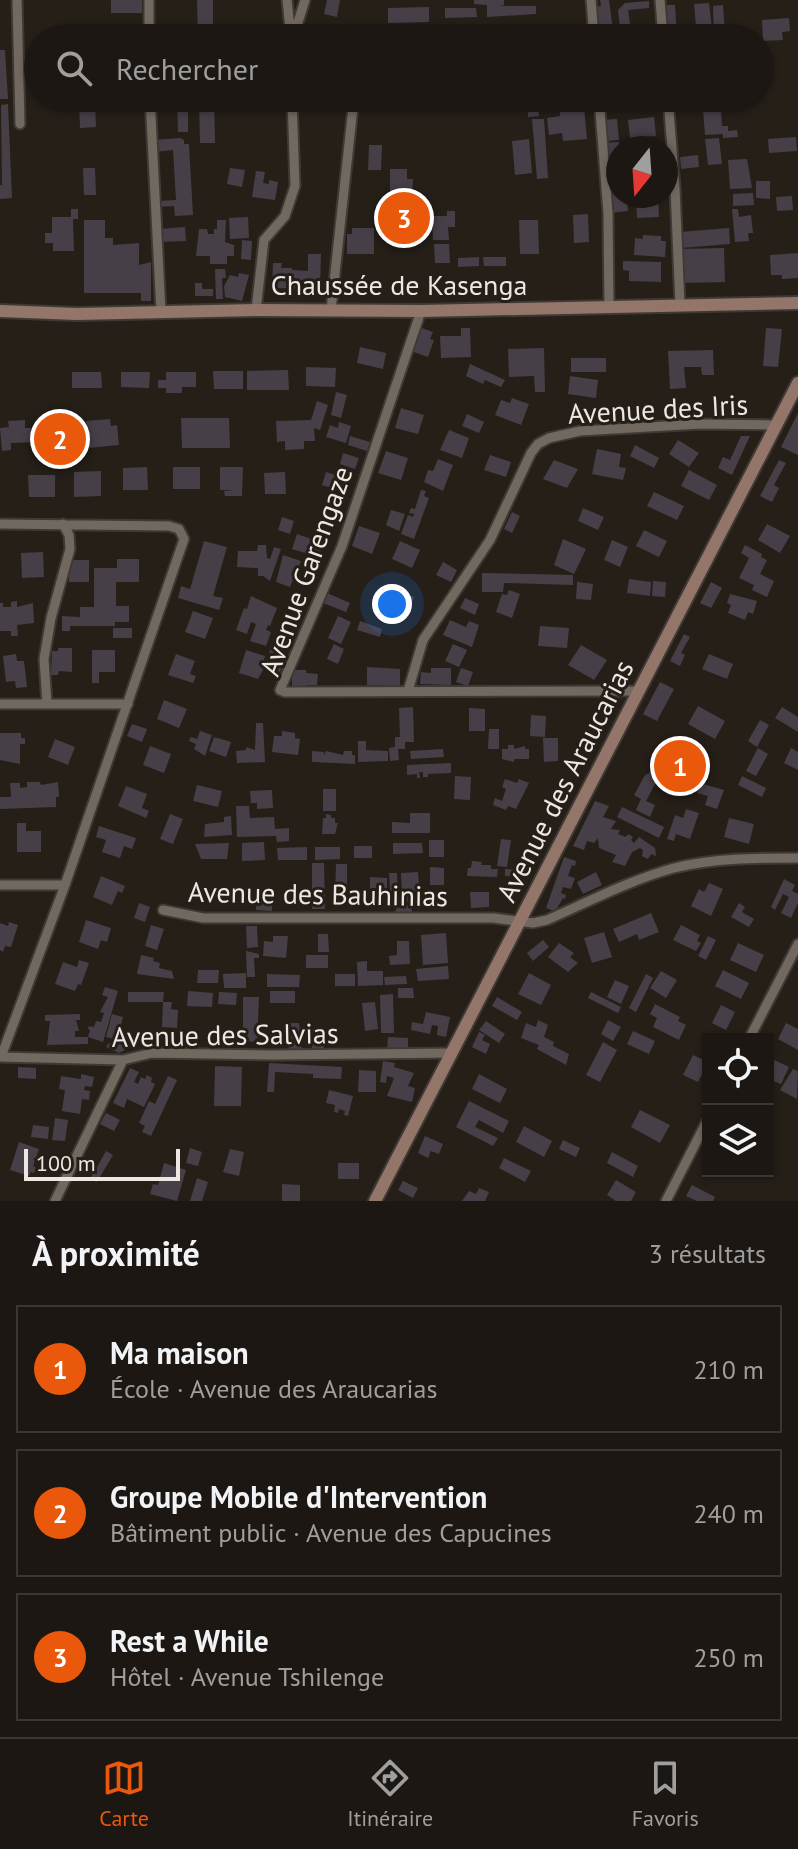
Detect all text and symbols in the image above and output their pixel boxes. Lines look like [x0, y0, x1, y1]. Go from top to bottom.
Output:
search box [24, 24, 774, 112]
icon: search [52, 46, 96, 90]
text: Rechercher [116, 49, 258, 88]
north arrow [606, 136, 678, 208]
pin: 3 [378, 188, 430, 248]
street label: Chaussée de Kasenga [271, 266, 527, 303]
street label: Avenue des Iris [567, 385, 749, 432]
pin: 2 [34, 409, 86, 469]
street label: Avenue Garengaze [250, 461, 361, 681]
your location [372, 584, 412, 624]
street label: Avenue des Araucarias [488, 654, 642, 908]
pin: 1 [654, 736, 706, 796]
street label: Avenue des Bauhinias [188, 873, 448, 914]
street label: Avenue des Salvias [111, 1014, 339, 1055]
map controls [702, 1033, 774, 1177]
button: locate [702, 1033, 774, 1105]
button: layers [702, 1105, 774, 1177]
scale bar [24, 1145, 180, 1181]
text: 100 m [36, 1149, 96, 1177]
text: À proximité [32, 1231, 200, 1275]
text: 3 résultats [649, 1237, 766, 1270]
text: Ma maison [110, 1333, 249, 1372]
text: 1 [53, 1353, 67, 1386]
text: 210 m [693, 1353, 764, 1386]
text: École · Avenue des Araucarias [110, 1372, 437, 1405]
text: Groupe Mobile d'Intervention [110, 1477, 487, 1516]
text: 2 [53, 1497, 67, 1530]
text: 240 m [693, 1497, 764, 1530]
text: Bâtiment public · Avenue des Capucines [110, 1516, 552, 1549]
text: Rest a While [110, 1621, 269, 1660]
text: 3 [53, 1641, 67, 1674]
text: 250 m [693, 1641, 764, 1674]
text: Hôtel · Avenue Tshilenge [110, 1660, 384, 1693]
tab: Carte [99, 1756, 149, 1832]
tab: Itinéraire [347, 1756, 433, 1832]
tab: Favoris [632, 1756, 699, 1832]

